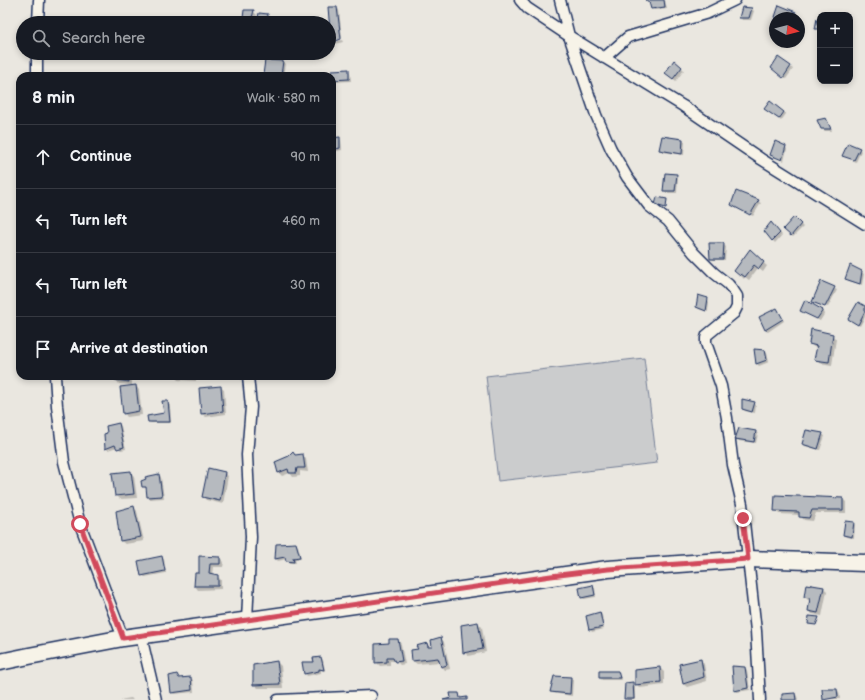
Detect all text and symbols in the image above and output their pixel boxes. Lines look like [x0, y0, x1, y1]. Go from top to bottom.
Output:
north arrow [769, 12, 805, 48]
map controls [817, 12, 853, 84]
button: + [817, 12, 853, 48]
search box [16, 16, 336, 60]
icon: search [30, 27, 52, 49]
text: Search here [62, 29, 145, 48]
button: − [817, 48, 853, 84]
text: 8 min [32, 88, 75, 108]
text: Walk · 580 m [247, 90, 320, 106]
icon: ahead [32, 146, 54, 168]
text: Continue [70, 147, 132, 166]
text: 90 m [291, 149, 320, 165]
icon: left [32, 210, 54, 232]
text: Turn left [70, 211, 127, 230]
text: 460 m [282, 213, 320, 229]
icon: left [32, 274, 54, 296]
text: Turn left [70, 275, 127, 294]
text: 30 m [290, 277, 320, 293]
icon: arrive [32, 338, 54, 360]
text: Arrive at destination [70, 339, 208, 358]
route end [734, 509, 752, 527]
route start [71, 515, 89, 533]

